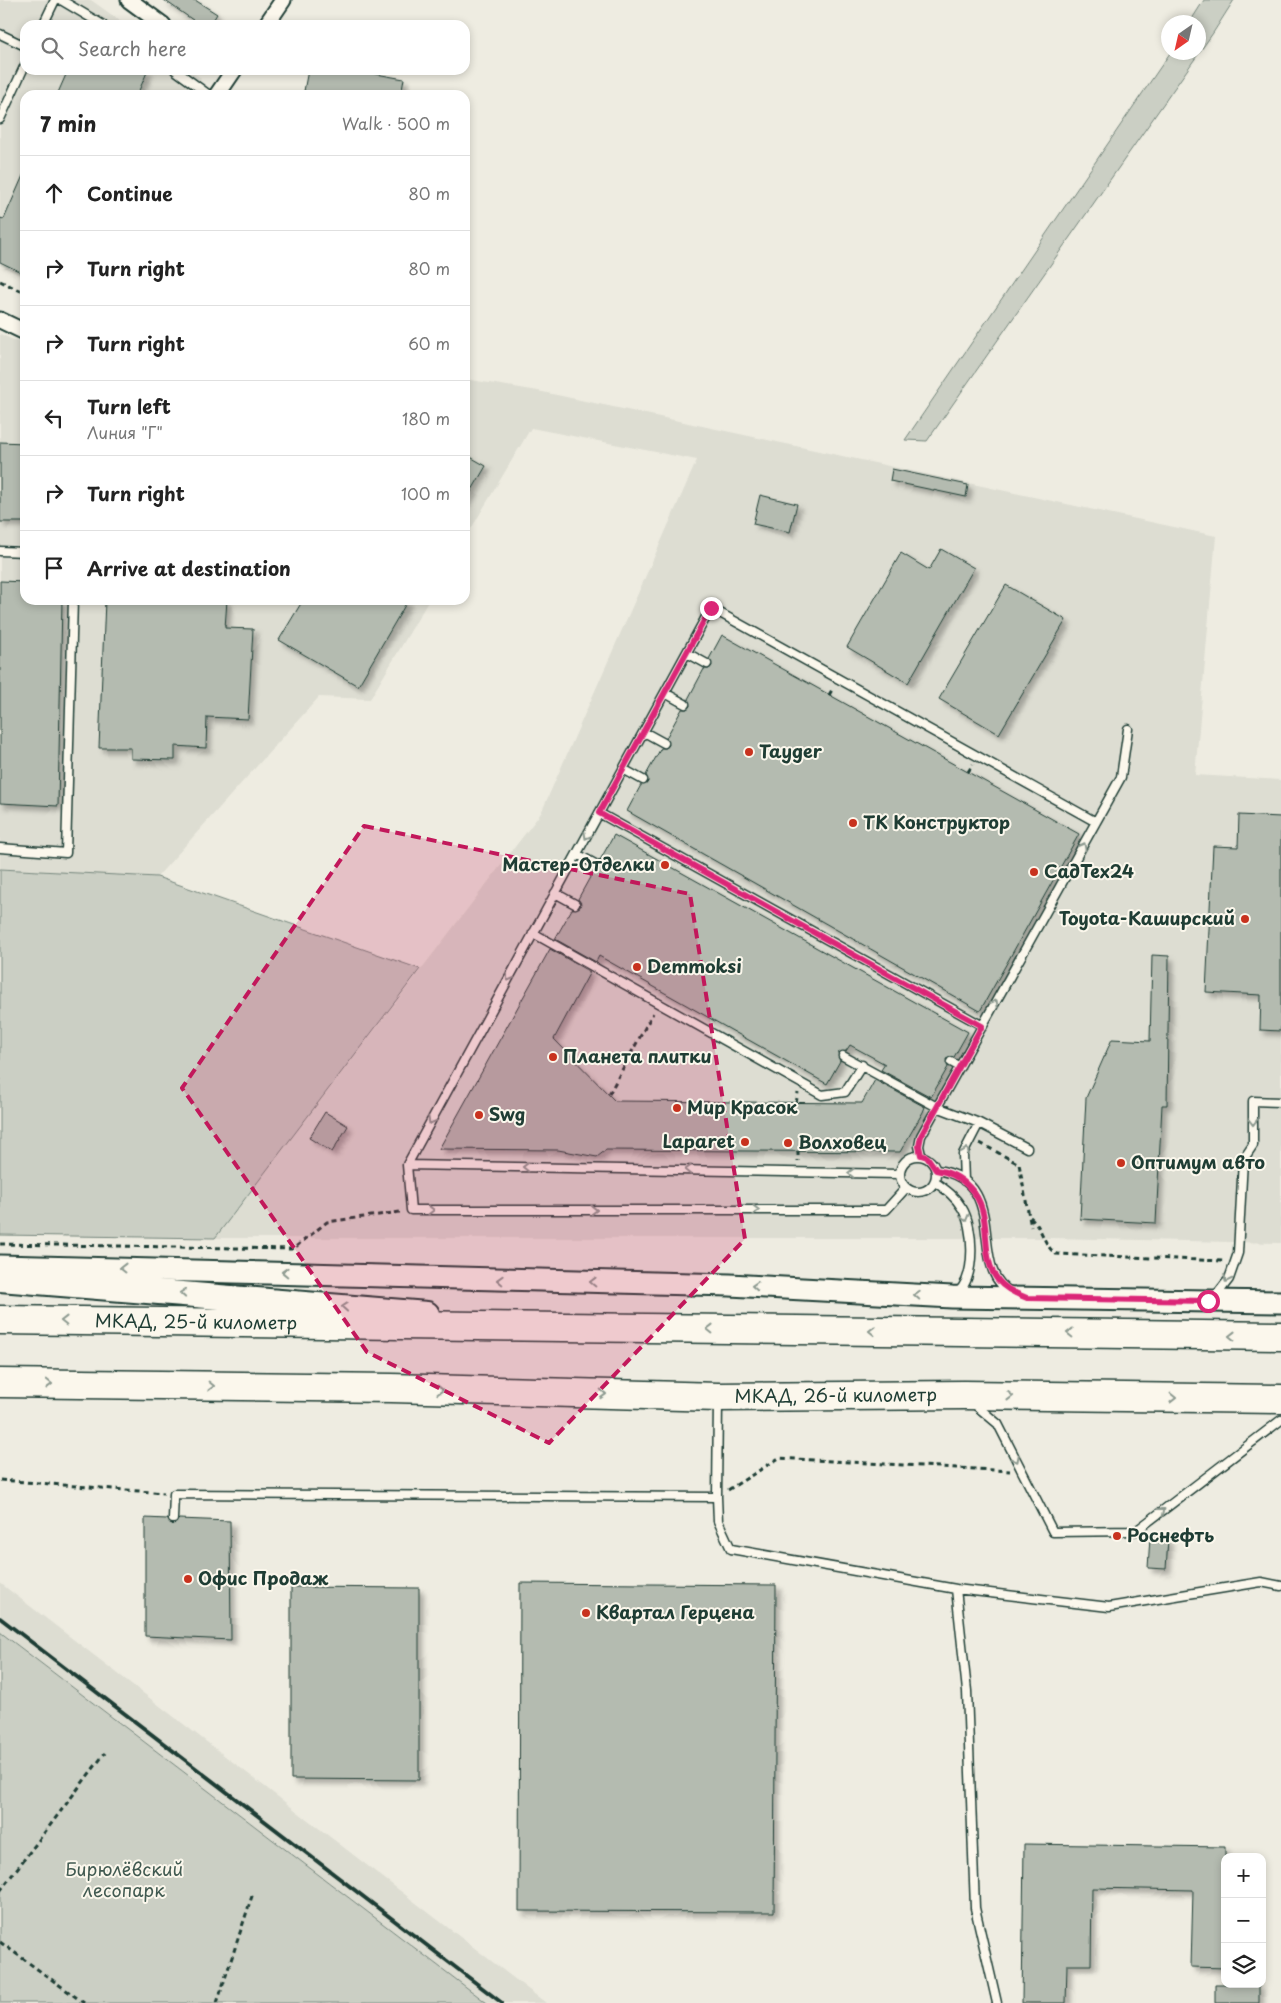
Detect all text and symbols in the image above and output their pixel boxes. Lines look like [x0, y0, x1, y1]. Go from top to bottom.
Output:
north arrow [1161, 15, 1206, 60]
search box [20, 20, 470, 75]
icon: search [38, 34, 66, 62]
text: Search here [78, 34, 187, 62]
text: 7 min [40, 107, 96, 139]
text: Walk · 500 m [342, 111, 450, 135]
icon: ahead [40, 179, 68, 207]
text: Continue [87, 179, 173, 207]
text: 80 m [408, 181, 450, 205]
icon: right [40, 254, 68, 282]
text: Turn right [87, 254, 185, 282]
text: 80 m [408, 256, 450, 280]
icon: right [40, 329, 68, 357]
text: Turn right [87, 329, 185, 357]
text: 60 m [408, 331, 450, 355]
text: Turn left [87, 392, 171, 420]
icon: left [40, 404, 68, 432]
text: 180 m [402, 406, 450, 430]
text: Линия "Г" [87, 420, 163, 444]
icon: right [40, 479, 68, 507]
text: Turn right [87, 479, 185, 507]
text: 100 m [401, 481, 450, 505]
icon: arrive [40, 554, 68, 582]
text: Arrive at destination [87, 554, 291, 582]
route end [700, 597, 723, 620]
place label: Tayger [759, 737, 823, 764]
marker: Tayger [743, 746, 755, 758]
place label: ТК Конструктор [863, 808, 1010, 835]
marker: ТК Конструктор [847, 817, 859, 829]
one-way arrow [583, 830, 593, 839]
one-way arrow [1077, 842, 1087, 851]
place label: Мастер-Отделки [502, 850, 655, 877]
place label: СадТех24 [1044, 857, 1134, 884]
marker: Мастер-Отделки [659, 859, 671, 871]
marker: СадТех24 [1028, 866, 1040, 878]
place label: Toyota-Каширский [1059, 904, 1235, 931]
marker: Toyota-Каширский [1239, 913, 1251, 925]
place label: Demmoksi [647, 952, 742, 979]
marker: Demmoksi [631, 961, 643, 973]
one-way arrow [505, 973, 515, 982]
one-way arrow [989, 999, 999, 1008]
place label: Планета плитки [563, 1042, 712, 1069]
marker: Планета плитки [547, 1051, 559, 1063]
place label: Мир Красок [687, 1093, 798, 1120]
place label: Swg [489, 1100, 525, 1127]
marker: Мир Красок [671, 1102, 683, 1114]
marker: Swg [473, 1109, 485, 1121]
one-way arrow [427, 1116, 437, 1125]
one-way arrow [1248, 1118, 1258, 1126]
place label: Laparet [662, 1127, 735, 1154]
place label: Волховец [798, 1128, 887, 1155]
marker: Laparet [739, 1136, 751, 1148]
marker: Волховец [782, 1137, 794, 1149]
one-way arrow [960, 1147, 970, 1156]
place label: Оптимум авто [1131, 1148, 1265, 1175]
marker: Оптимум авто [1115, 1157, 1127, 1169]
one-way arrow [521, 1162, 529, 1172]
one-way arrow [684, 1165, 692, 1175]
one-way arrow [846, 1168, 854, 1178]
one-way arrow [428, 1205, 436, 1215]
one-way arrow [590, 1205, 598, 1215]
one-way arrow [753, 1205, 761, 1215]
one-way arrow [959, 1213, 970, 1222]
one-way arrow [118, 1263, 126, 1273]
one-way arrow [281, 1267, 289, 1278]
one-way arrow [1223, 1274, 1233, 1283]
one-way arrow [496, 1275, 504, 1285]
one-way arrow [588, 1277, 596, 1287]
one-way arrow [751, 1280, 759, 1291]
one-way arrow [179, 1288, 187, 1299]
one-way arrow [913, 1290, 921, 1301]
route start [1197, 1290, 1220, 1313]
one-way arrow [341, 1302, 349, 1313]
street label: МКАД, 25-й километр [95, 1306, 297, 1336]
one-way arrow [59, 1316, 67, 1326]
one-way arrow [706, 1324, 714, 1334]
one-way arrow [868, 1326, 876, 1336]
one-way arrow [1066, 1328, 1074, 1338]
one-way arrow [1228, 1331, 1236, 1341]
one-way arrow [45, 1379, 53, 1389]
street label: МКАД, 26-й километр [734, 1380, 937, 1409]
one-way arrow [208, 1381, 215, 1391]
one-way arrow [437, 1384, 445, 1395]
one-way arrow [600, 1389, 607, 1399]
one-way arrow [1007, 1391, 1015, 1401]
one-way arrow [1169, 1392, 1177, 1403]
one-way arrow [1010, 1454, 1020, 1463]
one-way arrow [1156, 1508, 1166, 1517]
place label: Роснефть [1127, 1521, 1215, 1548]
marker: Роснефть [1111, 1530, 1123, 1542]
place label: Офис Продаж [198, 1564, 329, 1591]
marker: Офис Продаж [182, 1573, 194, 1585]
place label: Квартал Герцена [596, 1598, 755, 1625]
marker: Квартал Герцена [580, 1607, 592, 1619]
map controls [1221, 1853, 1266, 1988]
button: + [1221, 1853, 1266, 1898]
park label: Бирюлёвский лесопарк [65, 1855, 183, 1903]
button: − [1221, 1898, 1266, 1943]
button: layers [1221, 1943, 1266, 1988]

